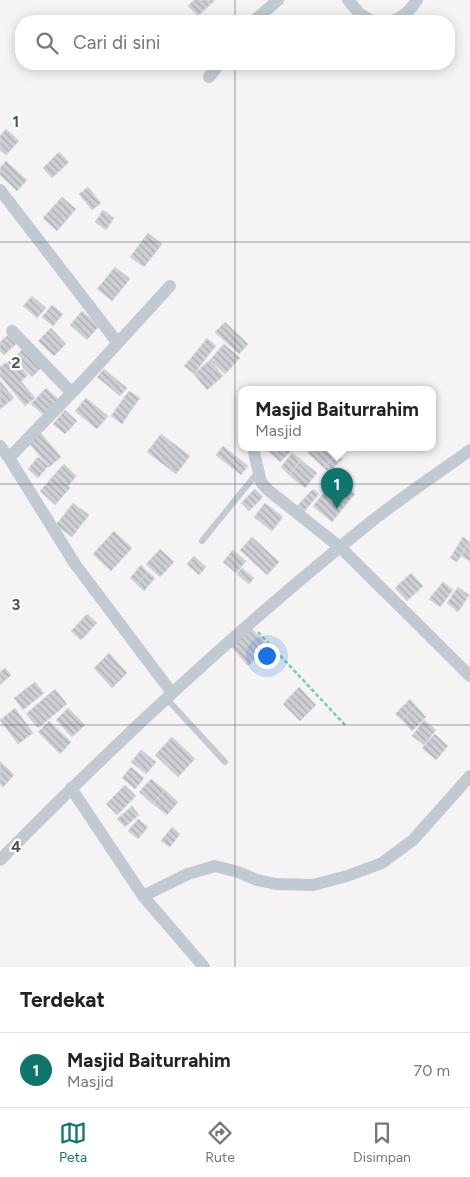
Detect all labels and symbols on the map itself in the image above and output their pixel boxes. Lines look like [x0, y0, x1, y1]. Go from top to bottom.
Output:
text: 1 [13, 112, 19, 131]
text: 2 [11, 353, 21, 372]
pin: 1 [321, 468, 353, 509]
text: 3 [12, 595, 21, 614]
your location [254, 643, 280, 669]
text: 4 [11, 837, 21, 856]

